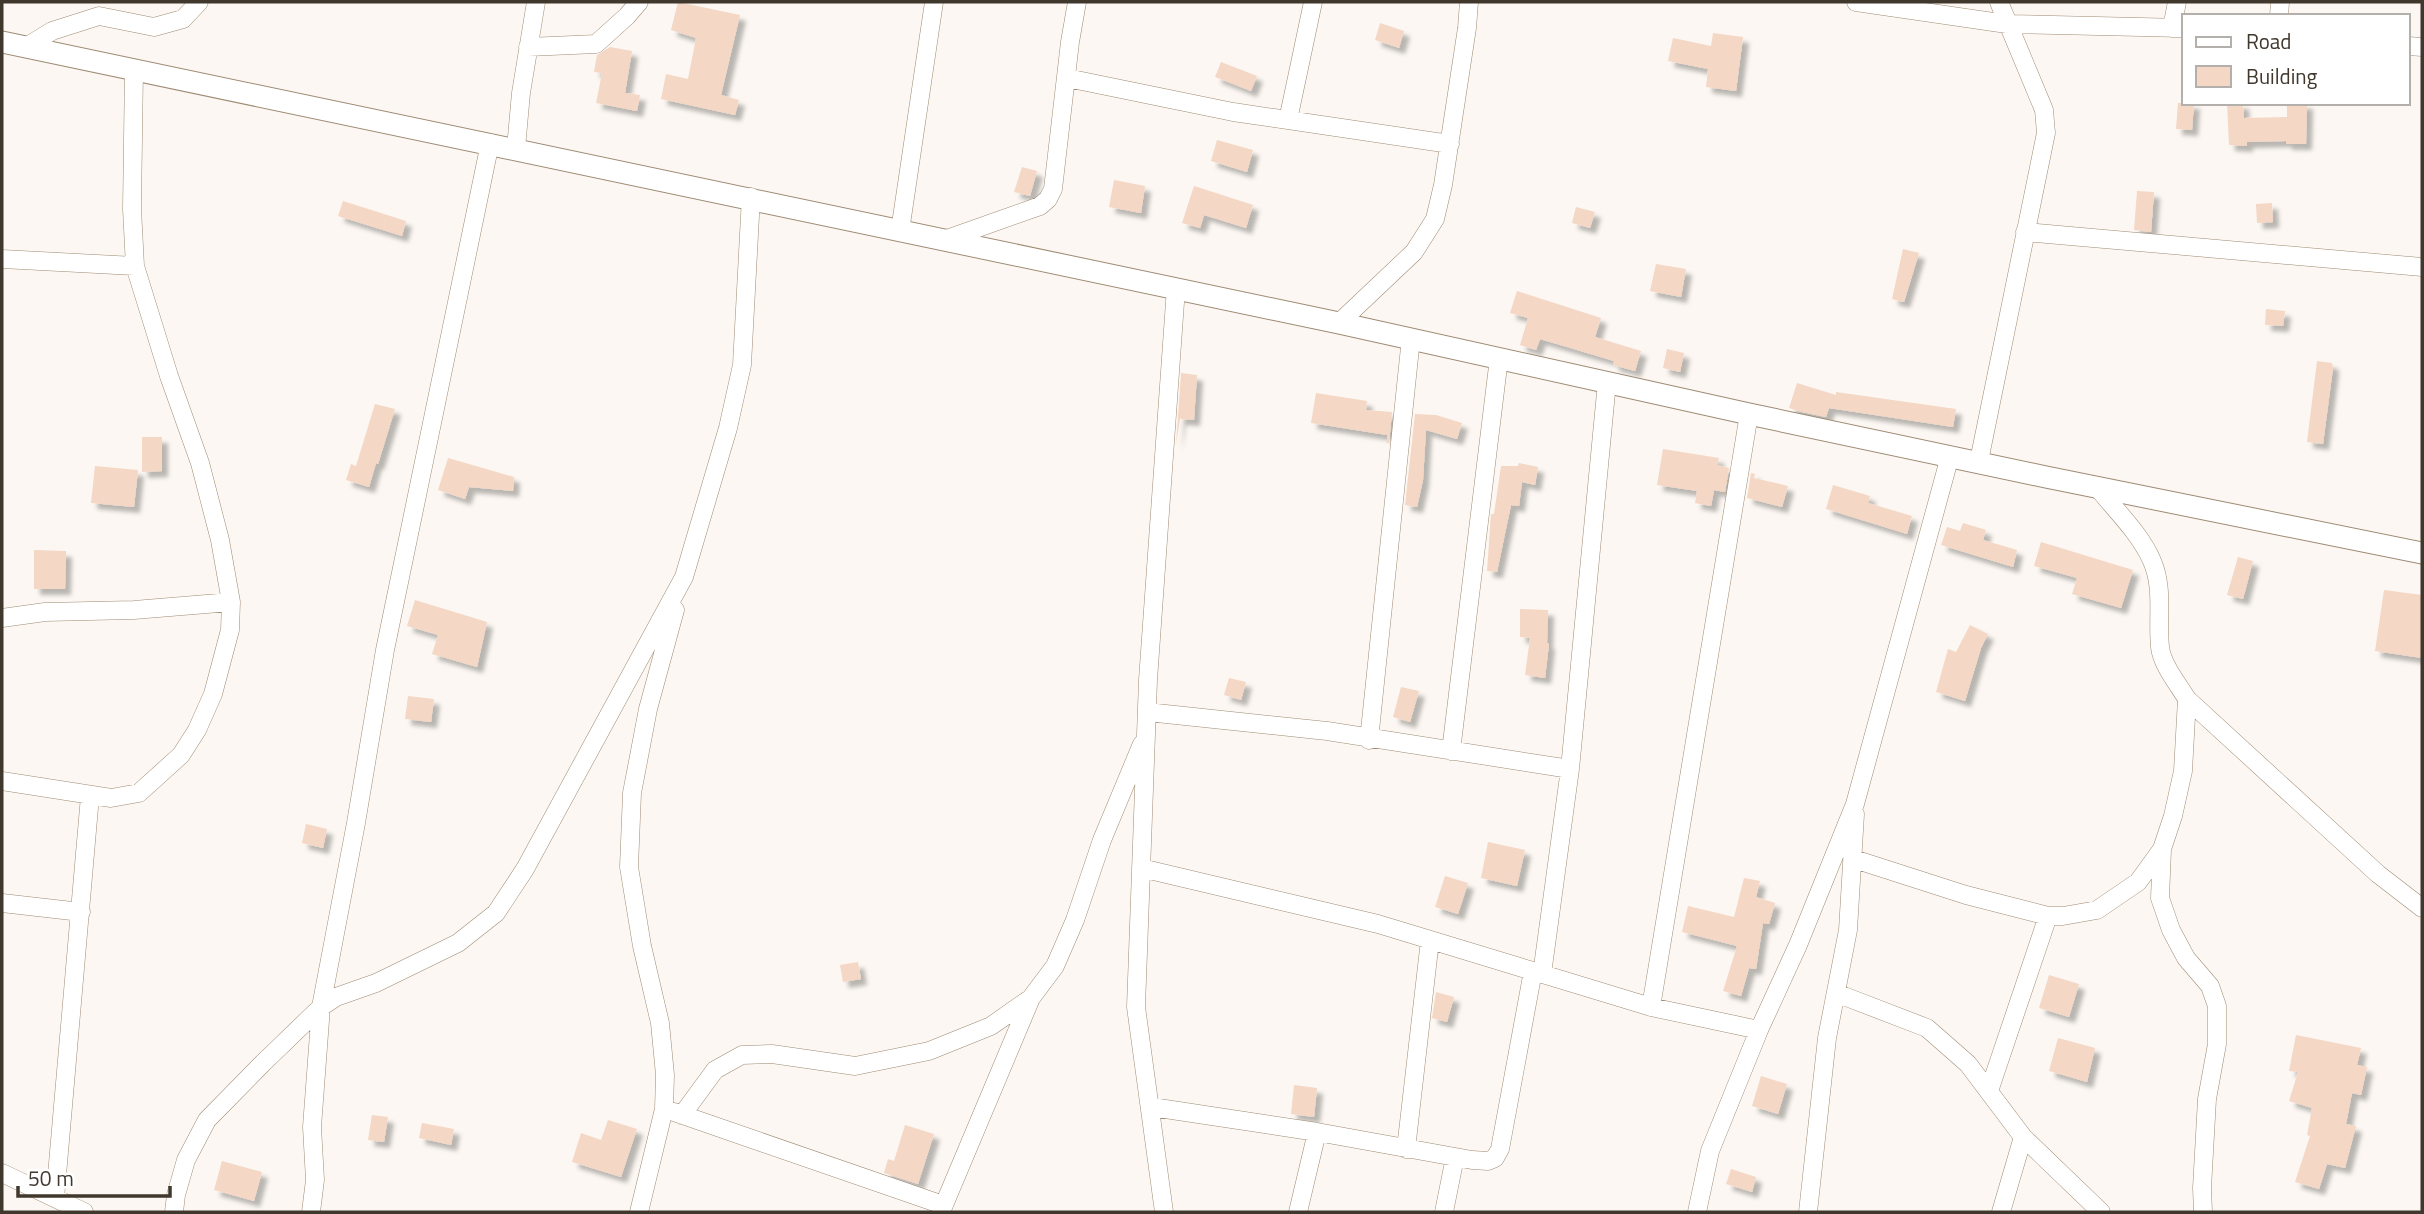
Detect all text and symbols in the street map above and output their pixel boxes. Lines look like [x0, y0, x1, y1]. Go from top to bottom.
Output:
legend [2182, 14, 2410, 105]
text: Road [2246, 25, 2291, 57]
text: Building [2246, 60, 2318, 92]
scale bar [18, 1154, 170, 1198]
text: 50 m [28, 1162, 74, 1194]

